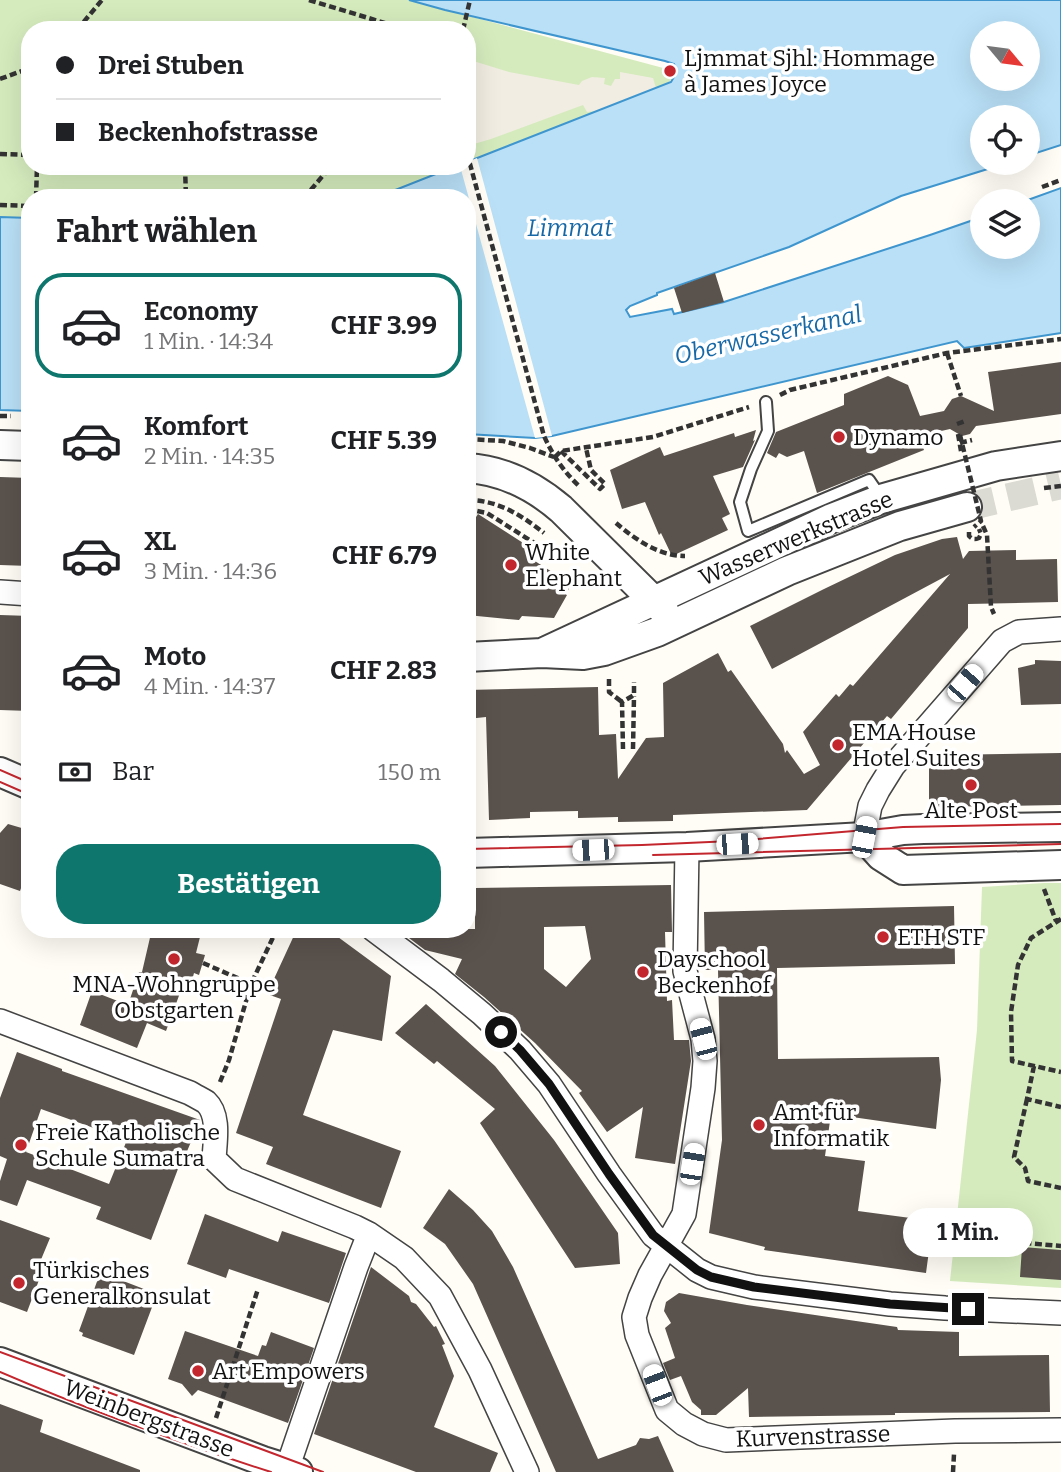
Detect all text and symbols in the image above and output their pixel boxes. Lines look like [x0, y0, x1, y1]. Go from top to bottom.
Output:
north arrow [970, 21, 1040, 91]
map controls [970, 21, 1040, 259]
place label: Ljmmat Sjhl: Hommage à James Joyce [684, 44, 935, 98]
text: Drei Stuben [98, 50, 244, 81]
marker: Ljmmat Sjhl: Hommage à James Joyce [662, 63, 678, 79]
button: locate [970, 105, 1040, 175]
text: Beckenhofstrasse [98, 117, 318, 148]
button: layers [970, 189, 1040, 259]
text: Fahrt wählen [56, 212, 257, 250]
water label: Limmat [527, 214, 613, 242]
icon: car [60, 294, 123, 357]
text: Economy [144, 296, 258, 327]
water label: Oberwasserkanal [672, 300, 864, 370]
text: CHF 3.99 [331, 310, 437, 341]
text: 1 Min. · 14:34 [144, 327, 273, 355]
icon: car [60, 409, 123, 472]
text: Komfort [144, 411, 249, 442]
place label: Dynamo [853, 423, 944, 451]
text: CHF 5.39 [331, 425, 437, 456]
marker: Dynamo [831, 429, 847, 445]
text: 2 Min. · 14:35 [144, 442, 275, 470]
street label: Wasserwerkstrasse [695, 485, 897, 591]
icon: car [60, 524, 123, 587]
text: XL [144, 526, 176, 557]
place label: White Elephant [525, 538, 622, 592]
text: CHF 6.79 [332, 540, 437, 571]
text: 3 Min. · 14:36 [144, 557, 277, 585]
marker: White Elephant [503, 557, 519, 573]
icon: car [60, 639, 123, 702]
text: Moto [144, 641, 206, 672]
text: CHF 2.83 [330, 655, 437, 686]
car [944, 660, 987, 706]
text: 4 Min. · 14:37 [144, 672, 275, 700]
place label: EMA House Hotel Suites [852, 718, 981, 772]
marker: EMA House Hotel Suites [830, 737, 846, 753]
icon: cash [56, 753, 94, 791]
text: Bar [112, 756, 154, 787]
text: 150 m [378, 758, 441, 786]
marker: Alte Post [963, 777, 979, 793]
place label: Alte Post [924, 796, 1018, 824]
car [850, 814, 879, 860]
car [716, 832, 759, 856]
car [572, 839, 615, 861]
button: Bestätigen [56, 844, 441, 924]
place label: ETH STF [897, 923, 985, 951]
marker: ETH STF [875, 929, 891, 945]
place label: Dayschool Beckenhof [657, 945, 772, 999]
marker: MNA-Wohngruppe Obstgarten [166, 951, 182, 967]
marker: Dayschool Beckenhof [635, 964, 651, 980]
place label: MNA-Wohngruppe Obstgarten [72, 970, 276, 1024]
route start [485, 1016, 517, 1048]
car [688, 1016, 719, 1062]
place label: Amt für Informatik [773, 1098, 889, 1152]
marker: Amt für Informatik [751, 1117, 767, 1133]
place label: Freie Katholische Schule Sumatra [35, 1118, 220, 1172]
marker: Freie Katholische Schule Sumatra [13, 1137, 29, 1153]
car [679, 1142, 706, 1186]
callout: 1 Min. [903, 1208, 1033, 1256]
text: 1 Min. [937, 1218, 999, 1246]
place label: Türkisches Generalkonsulat [33, 1256, 211, 1310]
marker: Türkisches Generalkonsulat [11, 1275, 27, 1291]
route end [952, 1293, 984, 1325]
place label: Art Empowers [212, 1357, 365, 1385]
car [640, 1362, 675, 1408]
marker: Art Empowers [190, 1363, 206, 1379]
street label: Weinbergstrasse [60, 1373, 238, 1463]
street label: Kurvenstrasse [735, 1419, 891, 1453]

